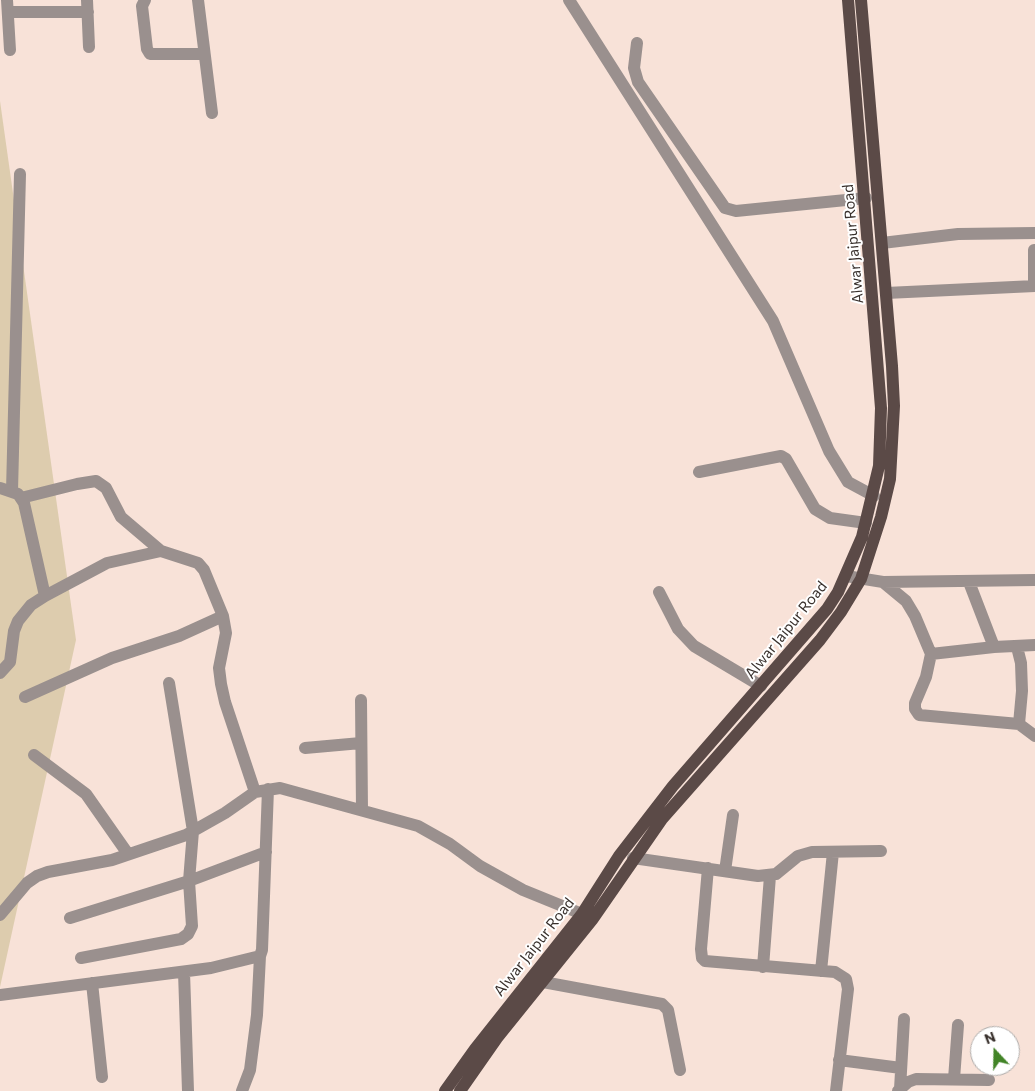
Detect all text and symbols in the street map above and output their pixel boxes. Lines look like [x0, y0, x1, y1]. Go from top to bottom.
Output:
street label: Alwar Jaipur Road [839, 183, 867, 305]
street label: Alwar Jaipur Road [741, 578, 831, 682]
street label: Alwar Jaipur Road [490, 894, 578, 1000]
north arrow [970, 1026, 1020, 1076]
text: N [982, 1028, 998, 1047]

